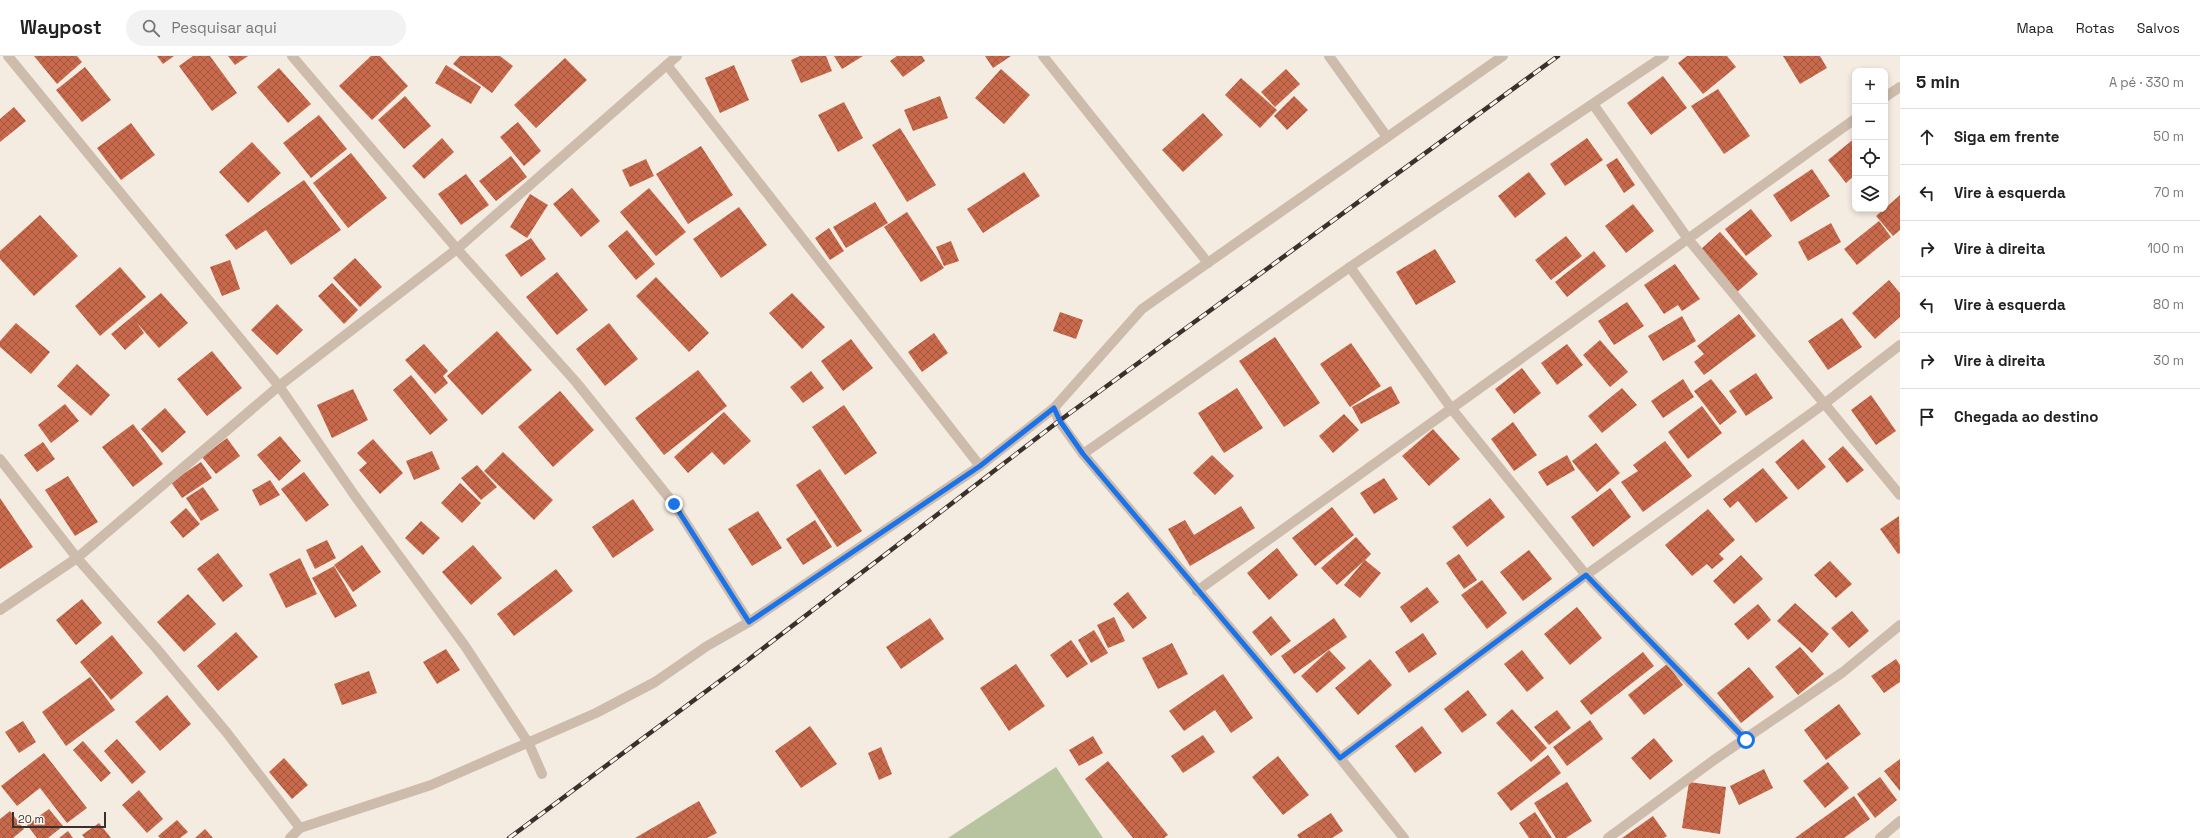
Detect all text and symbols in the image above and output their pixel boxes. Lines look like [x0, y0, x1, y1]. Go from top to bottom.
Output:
search box [126, 10, 406, 46]
text: Waypost [20, 15, 102, 40]
icon: search [140, 17, 162, 39]
text: Pesquisar aqui [172, 18, 277, 37]
text: Mapa [2016, 19, 2054, 37]
text: Rotas [2076, 19, 2115, 37]
text: Salvos [2137, 19, 2180, 37]
map controls [1852, 68, 1888, 212]
button: + [1852, 68, 1888, 104]
text: 5 min [1916, 71, 1960, 93]
text: A pé · 330 m [2109, 74, 2184, 91]
button: − [1852, 104, 1888, 140]
icon: ahead [1916, 126, 1938, 148]
text: Siga em frente [1954, 127, 2060, 146]
text: 50 m [2153, 128, 2184, 145]
button: locate [1852, 140, 1888, 176]
button: layers [1852, 176, 1888, 212]
icon: left [1916, 182, 1938, 204]
text: Vire à esquerda [1954, 183, 2066, 202]
text: 70 m [2154, 184, 2184, 201]
icon: right [1916, 238, 1938, 260]
text: Vire à direita [1954, 239, 2045, 258]
text: 100 m [2147, 240, 2184, 257]
icon: left [1916, 294, 1938, 316]
text: Vire à esquerda [1954, 295, 2066, 314]
text: 80 m [2153, 296, 2184, 313]
icon: right [1916, 350, 1938, 372]
text: Vire à direita [1954, 351, 2045, 370]
text: 30 m [2153, 352, 2184, 369]
icon: arrive [1916, 406, 1938, 428]
text: Chegada ao destino [1954, 407, 2098, 426]
route end [665, 495, 683, 513]
route start [1737, 731, 1755, 749]
scale bar [12, 810, 106, 829]
text: 20 m [18, 812, 44, 826]

